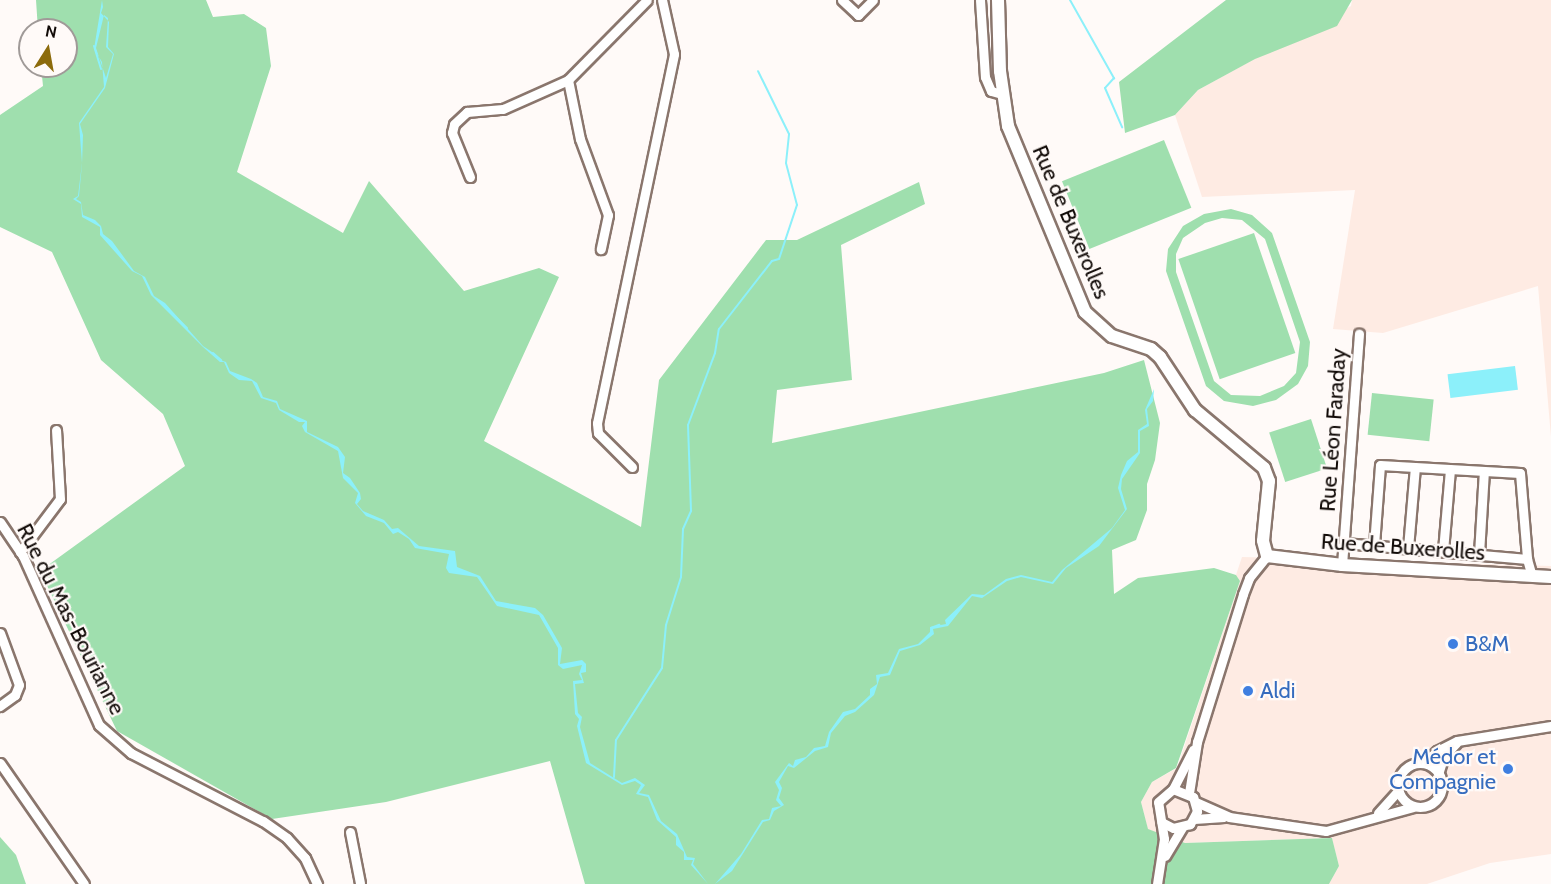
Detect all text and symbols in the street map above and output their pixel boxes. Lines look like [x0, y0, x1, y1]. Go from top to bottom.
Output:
north arrow [18, 18, 78, 78]
text: N [44, 21, 59, 42]
street label: Rue de Buxerolles [1027, 141, 1115, 303]
street label: Rue Léon Faraday [1314, 347, 1352, 513]
street label: Rue du Mas-Bourianne [11, 519, 131, 719]
street label: Rue de Buxerolles [1320, 528, 1486, 566]
place label: B&M [1465, 631, 1509, 657]
marker: B&M [1446, 637, 1460, 651]
place label: Aldi [1260, 678, 1295, 704]
marker: Aldi [1241, 684, 1255, 698]
place label: Médor et Compagnie [1389, 743, 1496, 794]
marker: Médor et Compagnie [1501, 762, 1515, 776]

